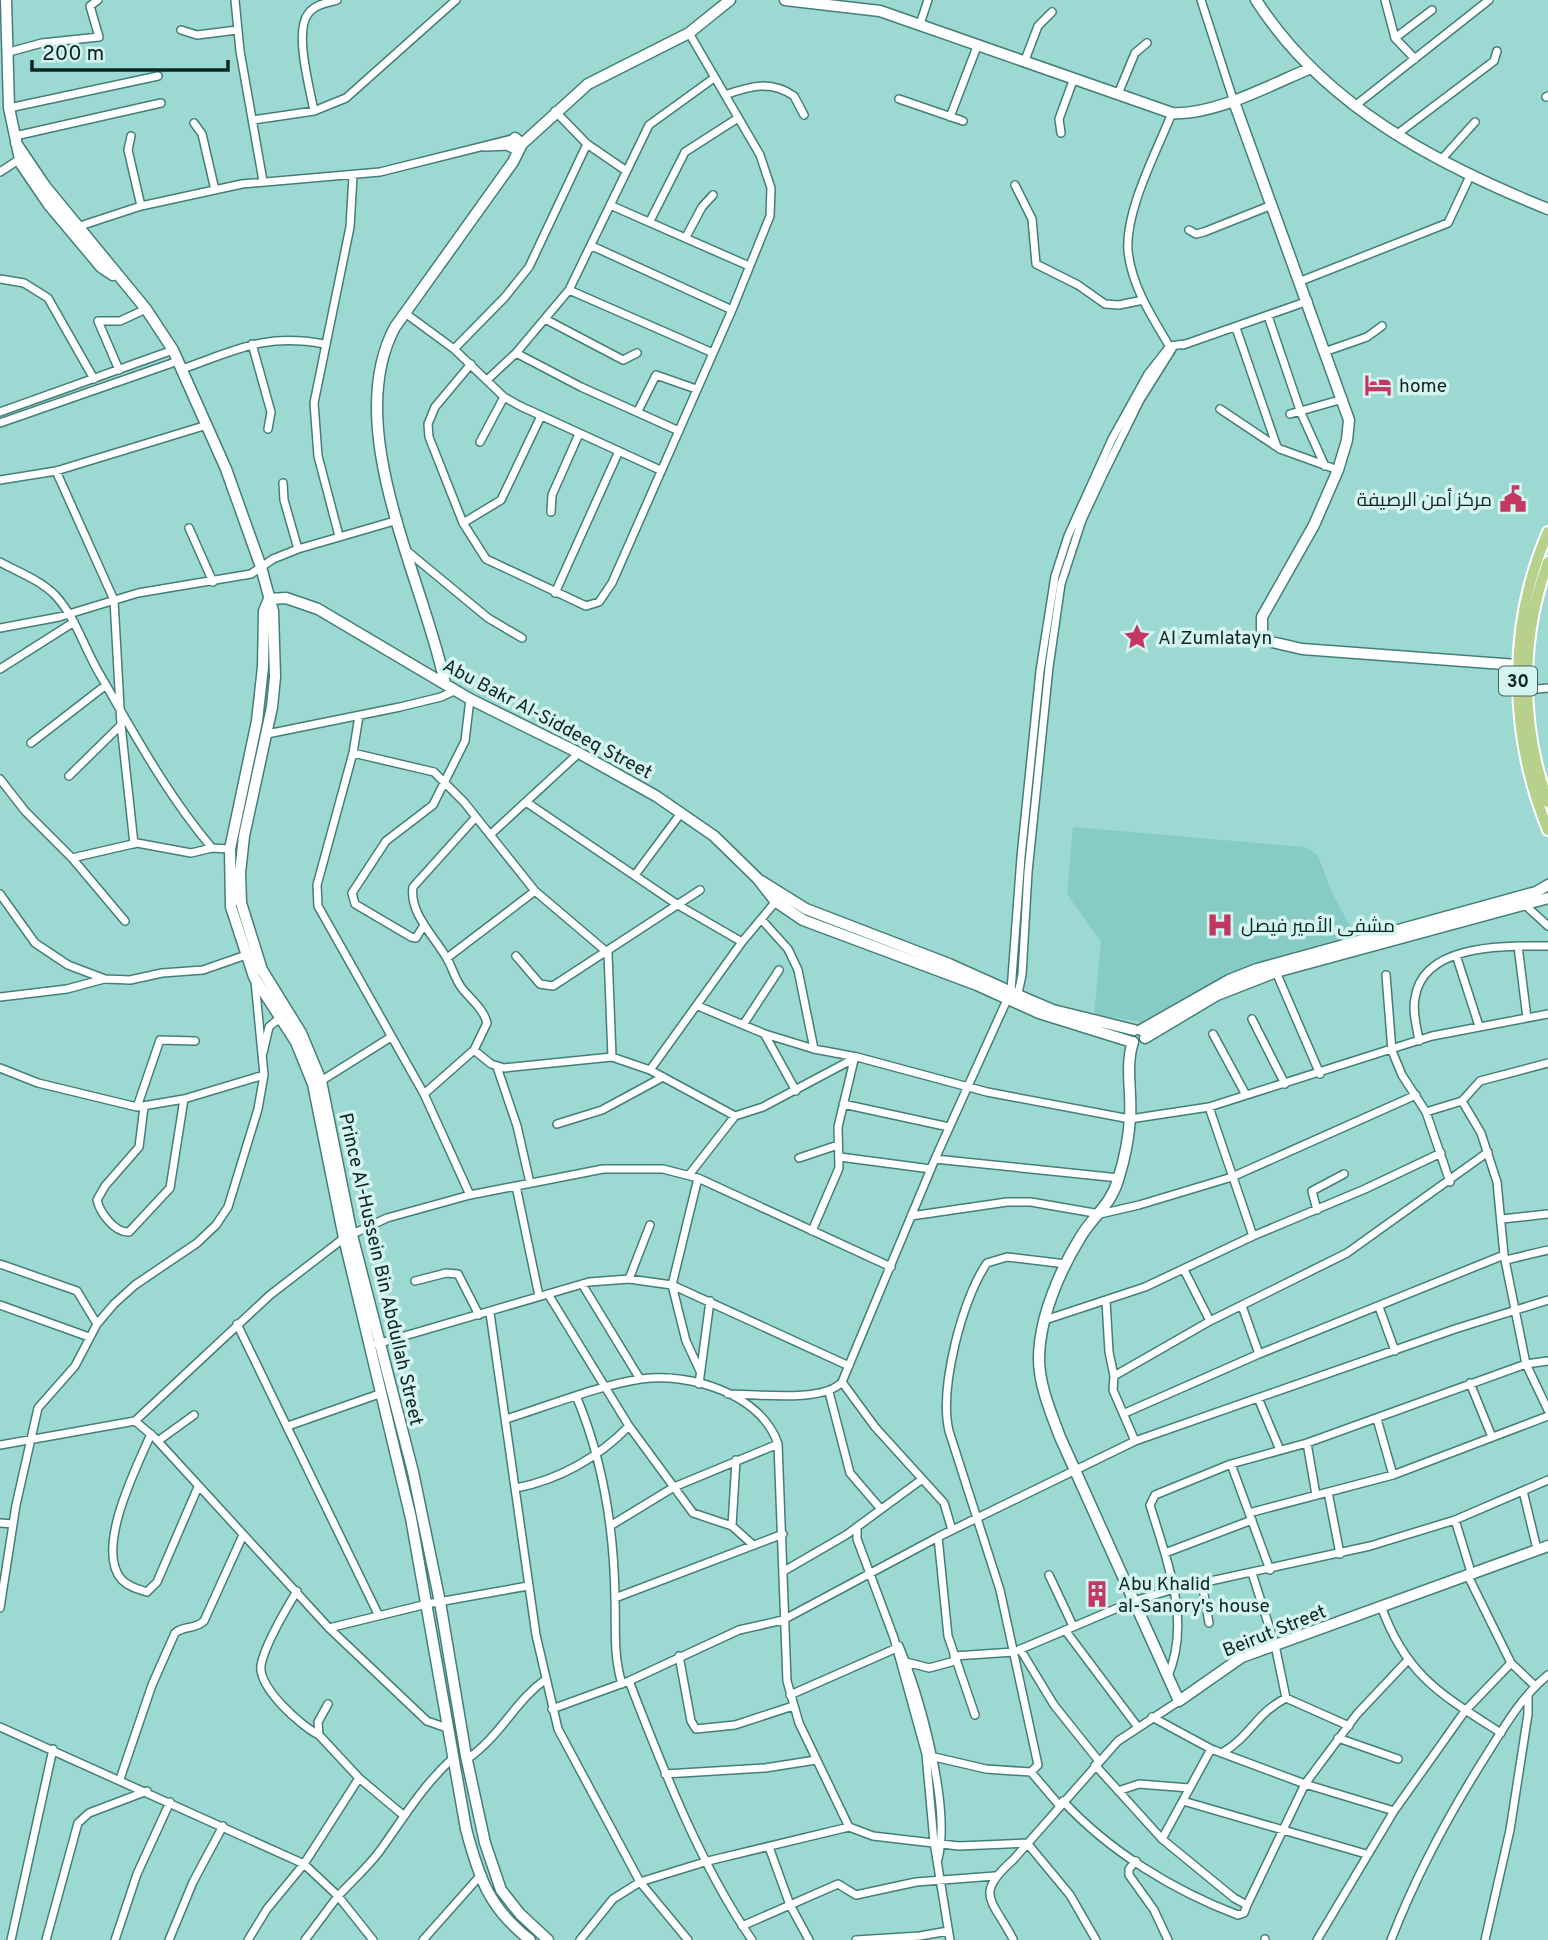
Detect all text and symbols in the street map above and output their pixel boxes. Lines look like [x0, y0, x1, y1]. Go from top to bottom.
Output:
scale bar [32, 28, 228, 72]
text: 200 m [42, 41, 104, 68]
hotel icon: home [1363, 370, 1393, 400]
place label: home [1399, 375, 1447, 399]
public building icon: مركز أمن الرصيفة [1498, 484, 1528, 514]
place label: مركز أمن الرصيفة [1357, 488, 1492, 513]
place icon: Al Zumlatayn [1122, 622, 1152, 652]
place label: Al Zumlatayn [1158, 627, 1272, 651]
street label: Abu Bakr Al-Siddeeq Street [438, 654, 656, 785]
road number: 30 [1499, 666, 1537, 696]
hospital icon: مشفى الأمير فيصل [1205, 910, 1235, 940]
place label: مشفى الأمير فيصل [1241, 915, 1395, 939]
street label: Prince Al-Hussein Bin Abdullah Street [332, 1111, 428, 1428]
place label: Abu Khalid al-Sanory's house [1118, 1573, 1270, 1619]
building icon: Abu Khalid al-Sanory's house [1082, 1579, 1112, 1609]
street label: Beirut Street [1219, 1600, 1330, 1663]

